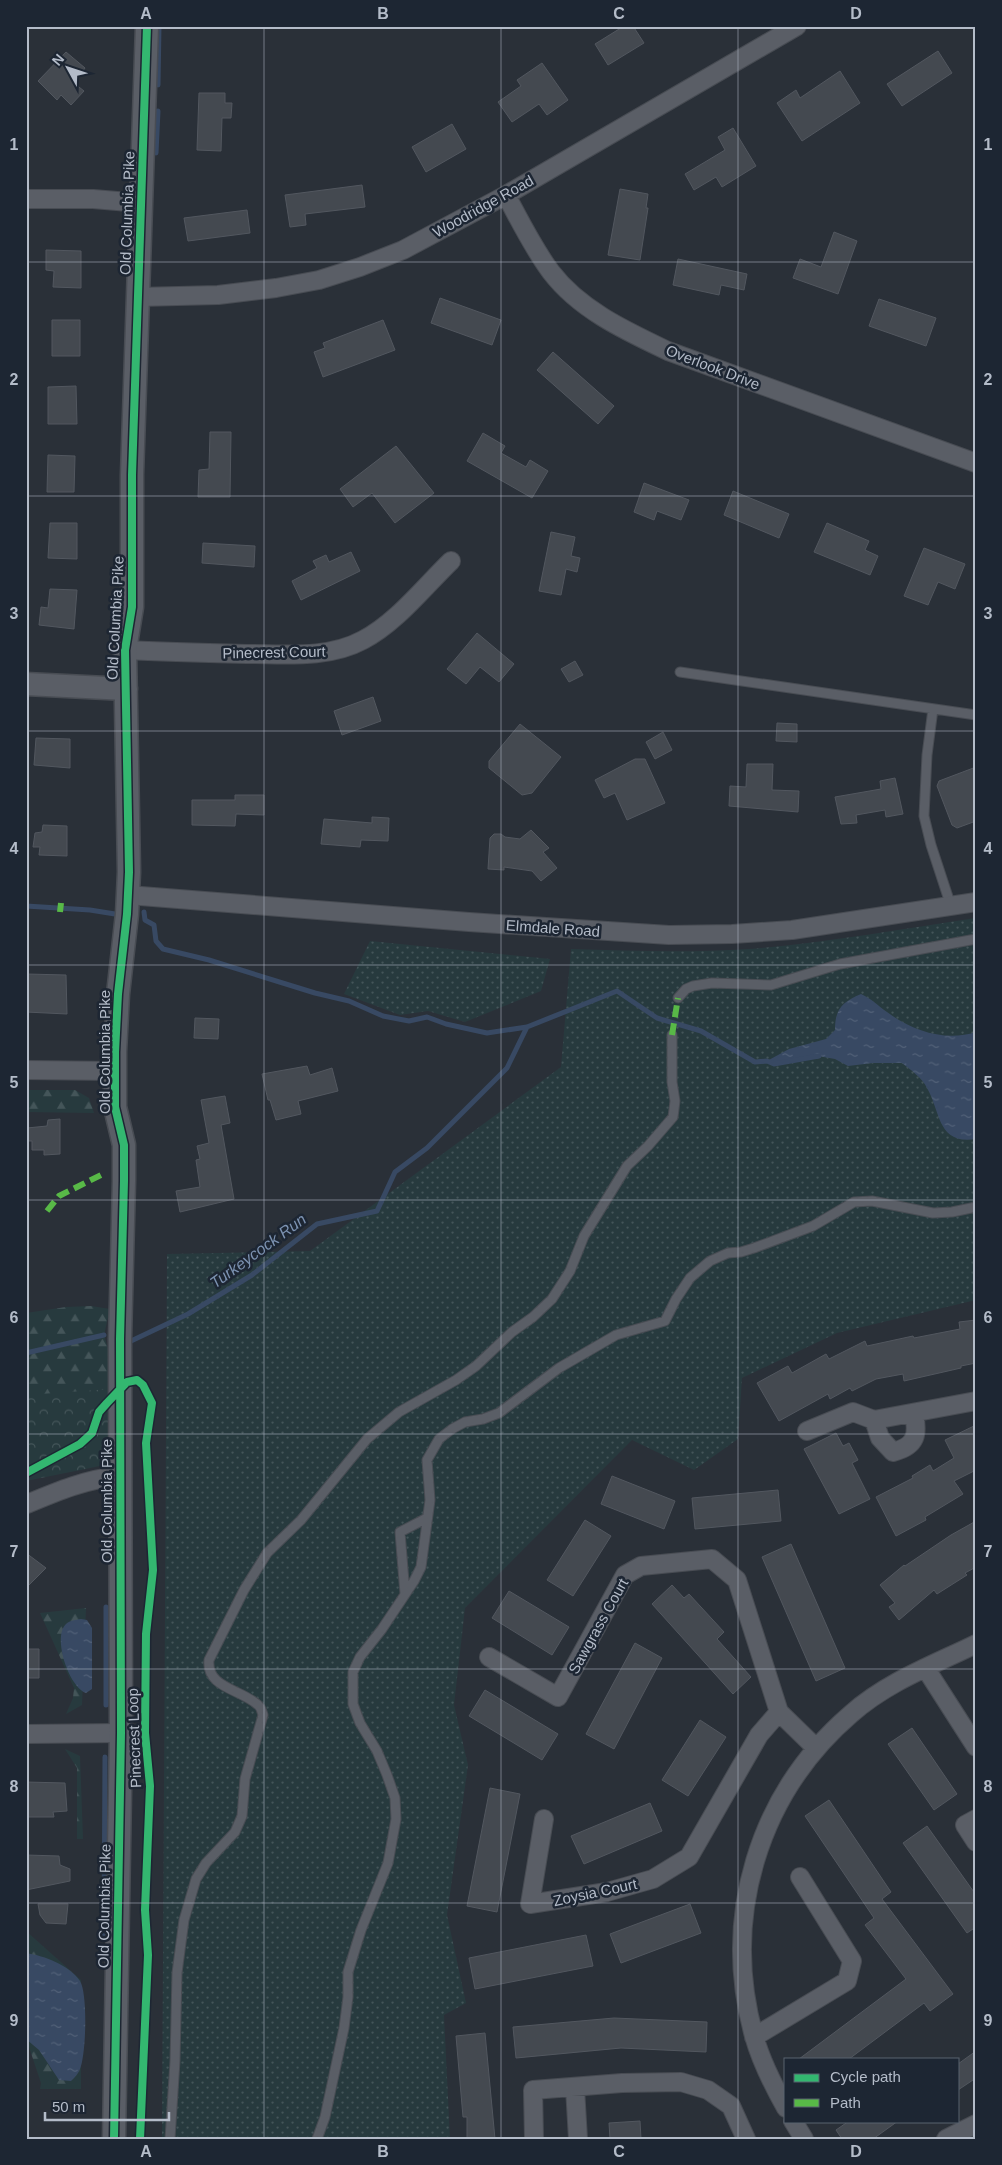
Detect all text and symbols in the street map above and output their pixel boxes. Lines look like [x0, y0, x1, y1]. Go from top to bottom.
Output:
text: A [140, 5, 152, 22]
text: B [377, 5, 389, 22]
text: C [613, 5, 625, 22]
text: D [850, 5, 862, 22]
north arrow [42, 42, 92, 92]
text: N [49, 51, 67, 69]
text: 1 [10, 136, 19, 153]
text: 1 [984, 136, 993, 153]
street label: Old Columbia Pike [116, 151, 138, 275]
street label: Woodridge Road [430, 171, 536, 241]
street label: Overlook Drive [664, 341, 762, 393]
text: 2 [10, 371, 19, 388]
text: 2 [984, 371, 993, 388]
street label: Old Columbia Pike [103, 556, 127, 680]
text: 3 [10, 605, 19, 622]
text: 3 [984, 605, 993, 622]
street label: Pinecrest Court [222, 643, 327, 661]
text: 4 [10, 840, 19, 857]
text: 4 [984, 840, 993, 857]
street label: Elmdale Road [505, 916, 601, 940]
street label: Old Columbia Pike [96, 990, 113, 1114]
text: 5 [10, 1074, 19, 1091]
text: 5 [984, 1074, 993, 1091]
water label: Turkeycock Run [207, 1210, 309, 1291]
text: 6 [10, 1309, 19, 1326]
text: 6 [984, 1309, 993, 1326]
street label: Old Columbia Pike [98, 1439, 115, 1563]
text: 7 [10, 1543, 19, 1560]
text: 7 [984, 1543, 993, 1560]
street label: Sawgrass Court [565, 1574, 632, 1677]
street label: Pinecrest Loop [124, 1688, 144, 1788]
text: 8 [10, 1778, 19, 1795]
text: 8 [984, 1778, 993, 1795]
street label: Old Columbia Pike [94, 1844, 114, 1968]
street label: Zoysia Court [552, 1875, 639, 1909]
text: 9 [10, 2012, 19, 2029]
text: 9 [984, 2012, 993, 2029]
legend [784, 2058, 960, 2122]
text: Cycle path [830, 2068, 901, 2085]
scale bar [45, 2090, 169, 2122]
text: Path [830, 2094, 861, 2111]
text: 50 m [52, 2098, 85, 2115]
text: A [140, 2143, 152, 2160]
text: B [377, 2143, 389, 2160]
text: C [613, 2143, 625, 2160]
text: D [850, 2143, 862, 2160]

